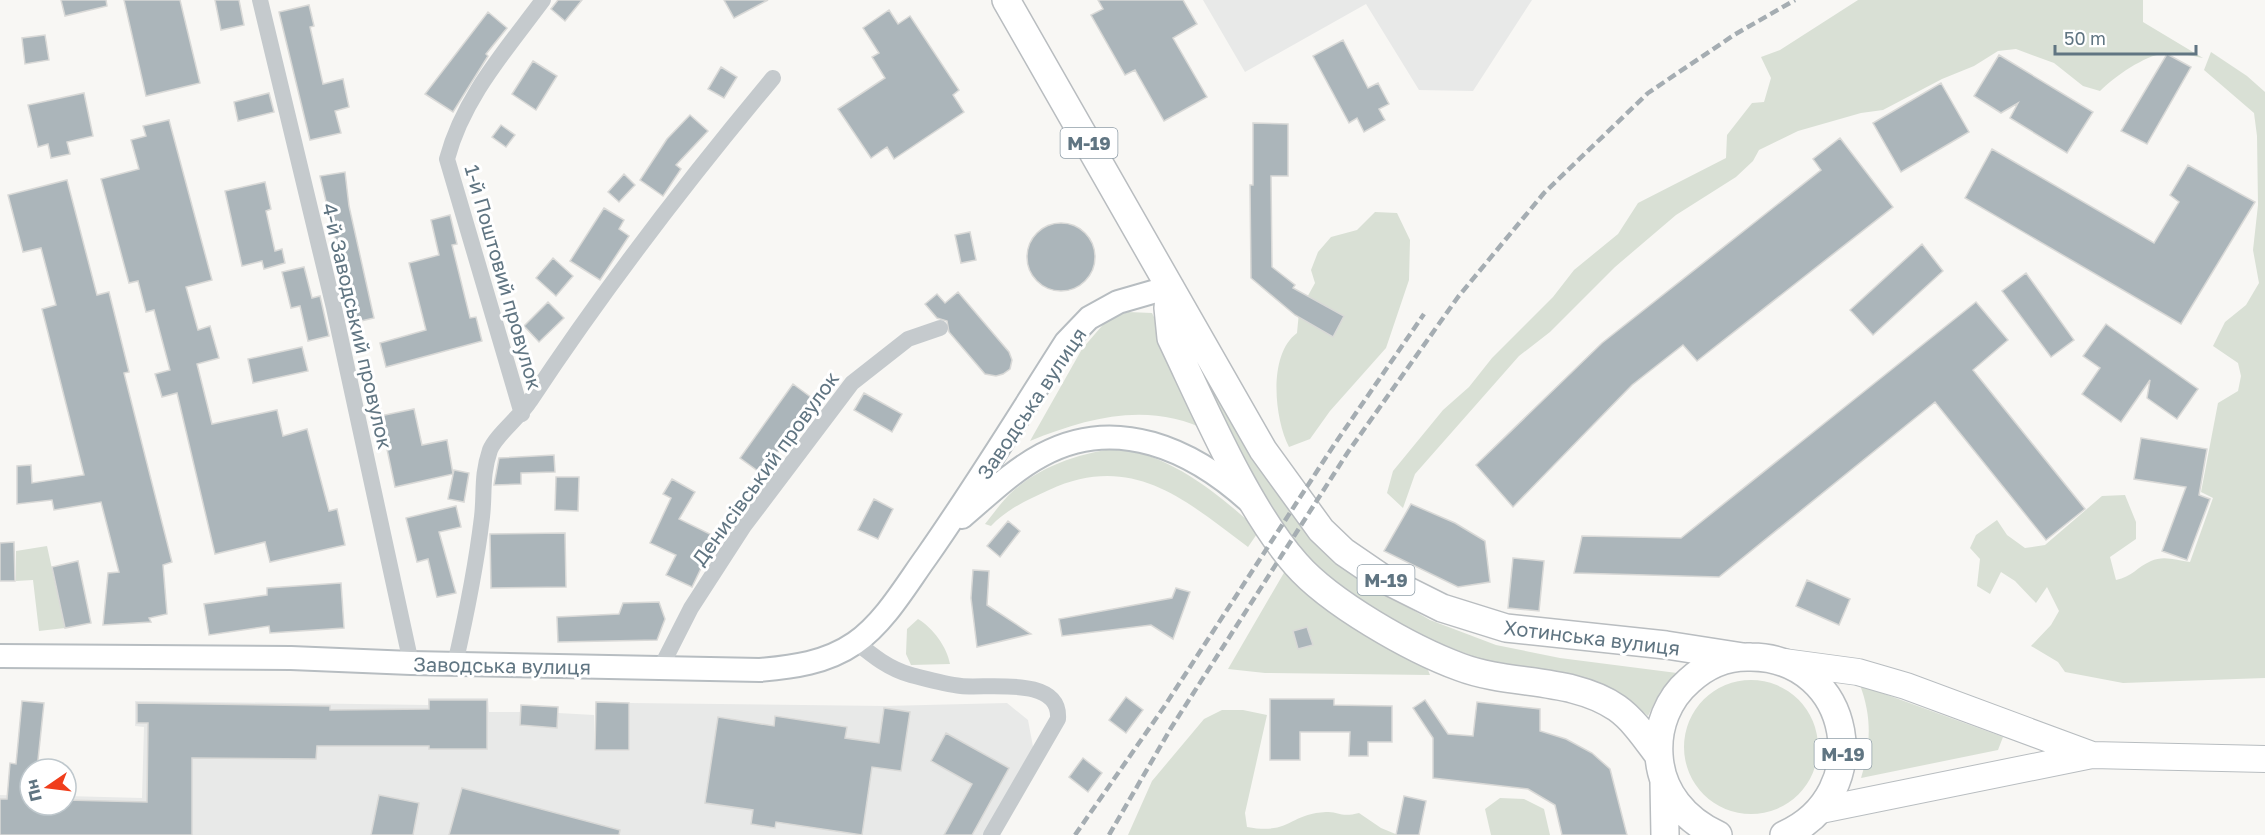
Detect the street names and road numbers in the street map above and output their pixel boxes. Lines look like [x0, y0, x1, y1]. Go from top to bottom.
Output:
road number: М-19 [1060, 128, 1118, 158]
street label: 1-й Поштовий провулок [460, 162, 548, 392]
street label: 4-й Заводський провулок [318, 201, 398, 451]
street label: Заводська вулиця [971, 323, 1091, 483]
street label: Денисівський провулок [687, 367, 843, 569]
road number: М-19 [1358, 565, 1414, 595]
street label: Хотинська вулиця [1502, 614, 1682, 660]
street label: Заводська вулиця [413, 651, 591, 679]
road number: М-19 [1814, 739, 1872, 769]

